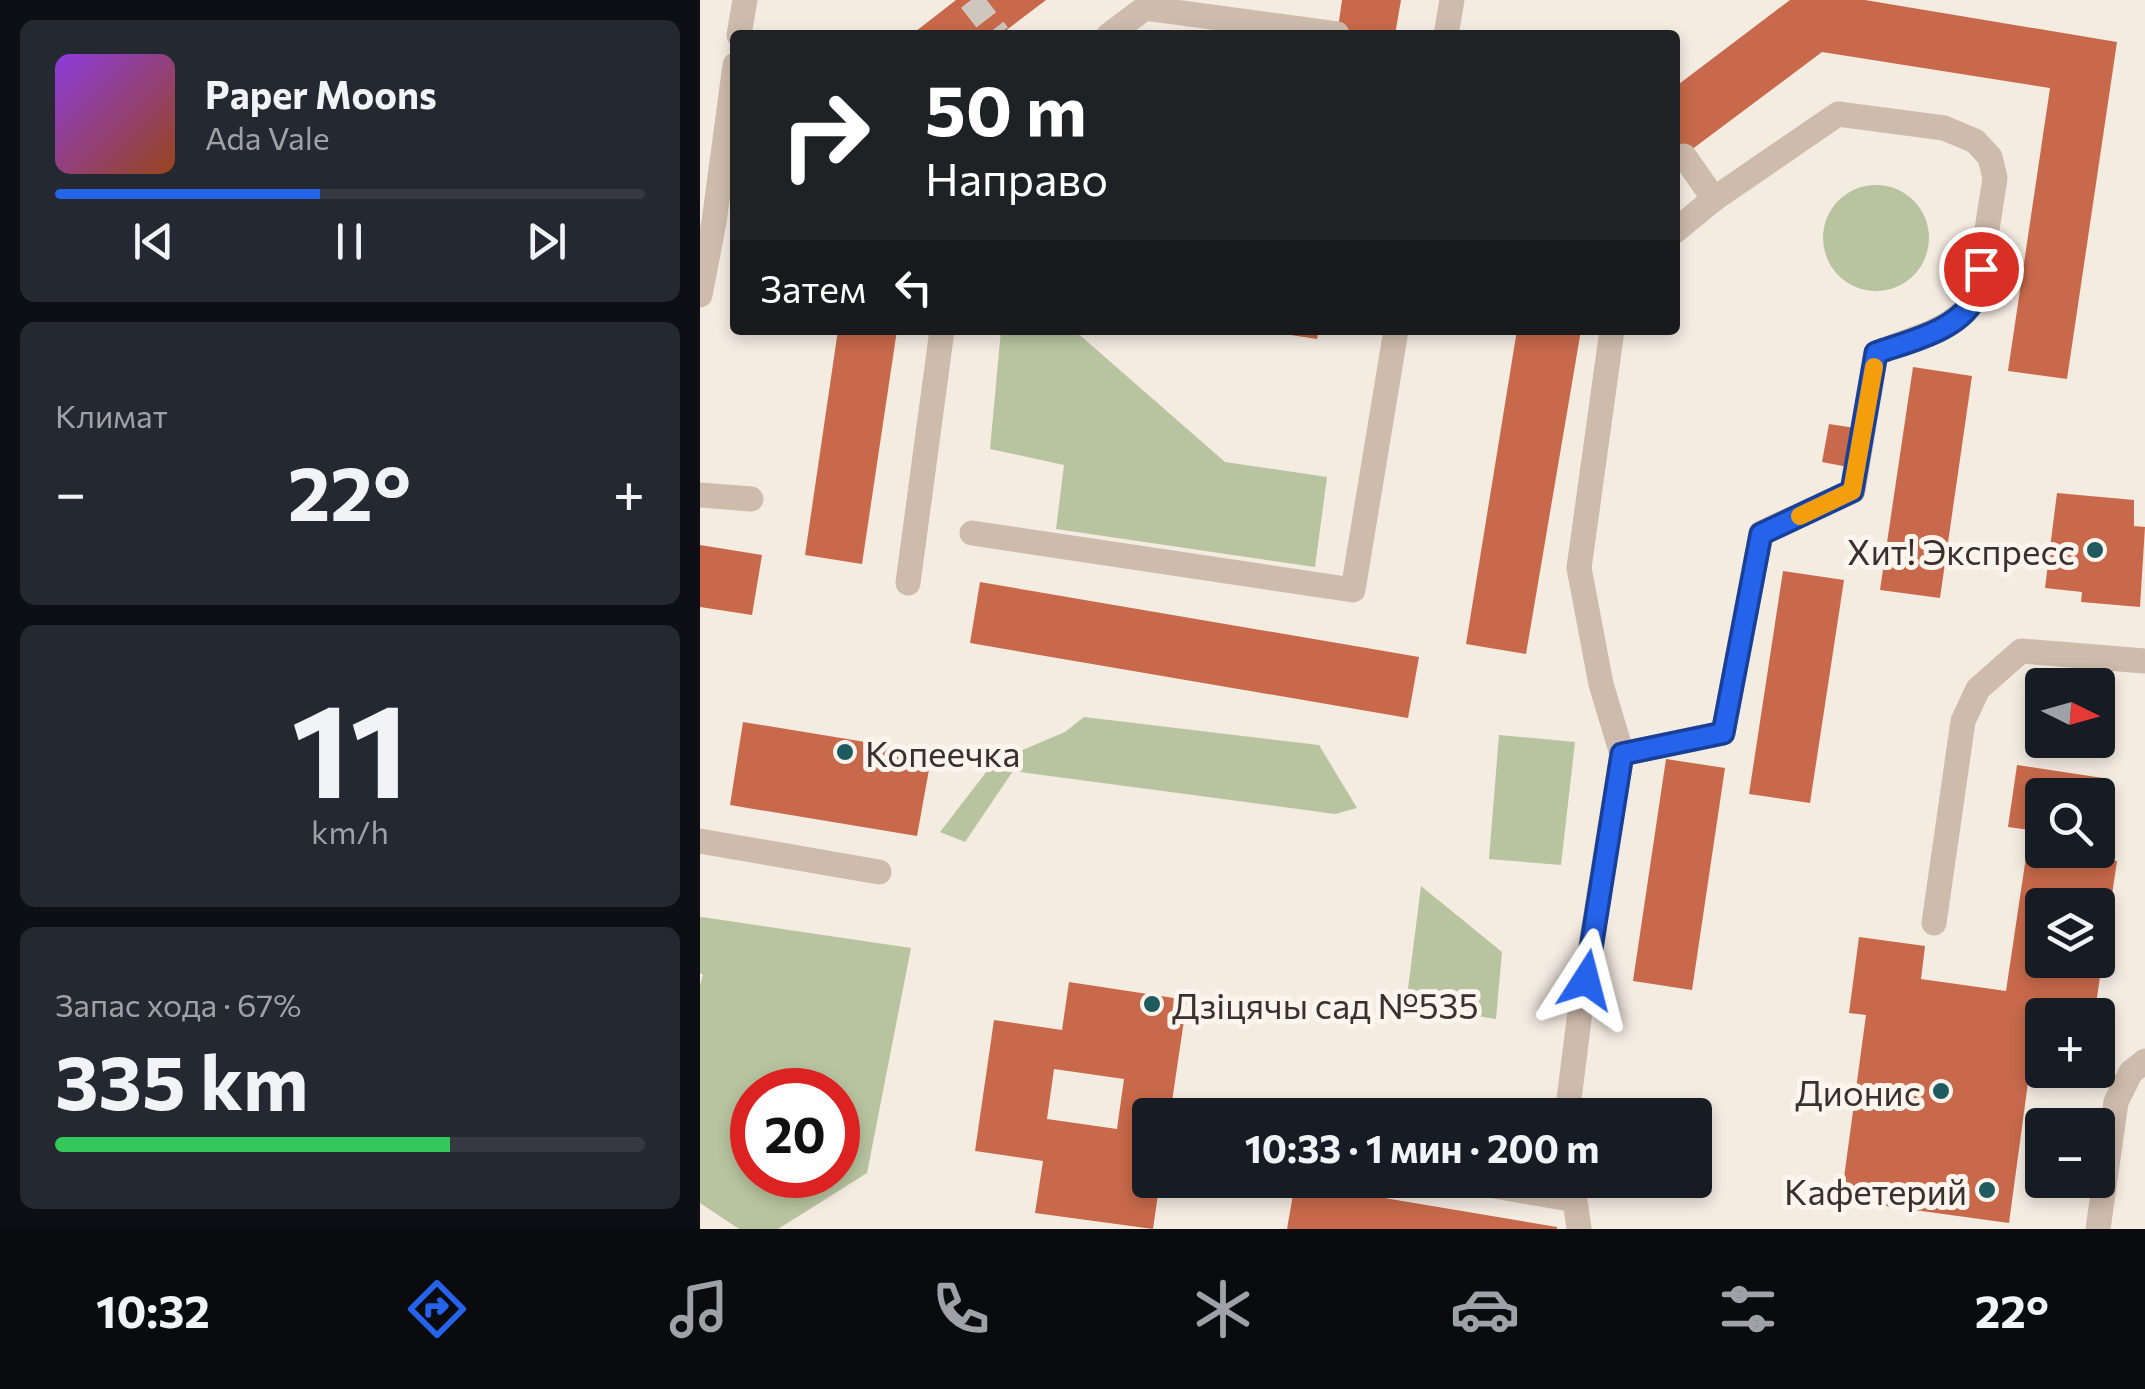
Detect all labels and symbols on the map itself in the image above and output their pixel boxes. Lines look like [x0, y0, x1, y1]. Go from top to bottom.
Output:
pin [1939, 227, 2024, 312]
place label: Хит! Экспресс [1847, 529, 2075, 572]
marker: Хит! Экспресс [2084, 539, 2106, 561]
north arrow [2025, 668, 2115, 758]
place label: Копеечка [865, 731, 1020, 774]
marker: Копеечка [834, 741, 856, 763]
position arrow [1534, 928, 1638, 1032]
place label: Дзіцячы сад №535 [1172, 983, 1479, 1026]
marker: Дзіцячы сад №535 [1141, 993, 1163, 1015]
speed limit sign: 20 [730, 1068, 860, 1198]
place label: Дионис [1795, 1070, 1921, 1113]
marker: Дионис [1930, 1080, 1952, 1102]
place label: Кафетерий [1784, 1169, 1967, 1212]
marker: Кафетерий [1976, 1179, 1998, 1201]

